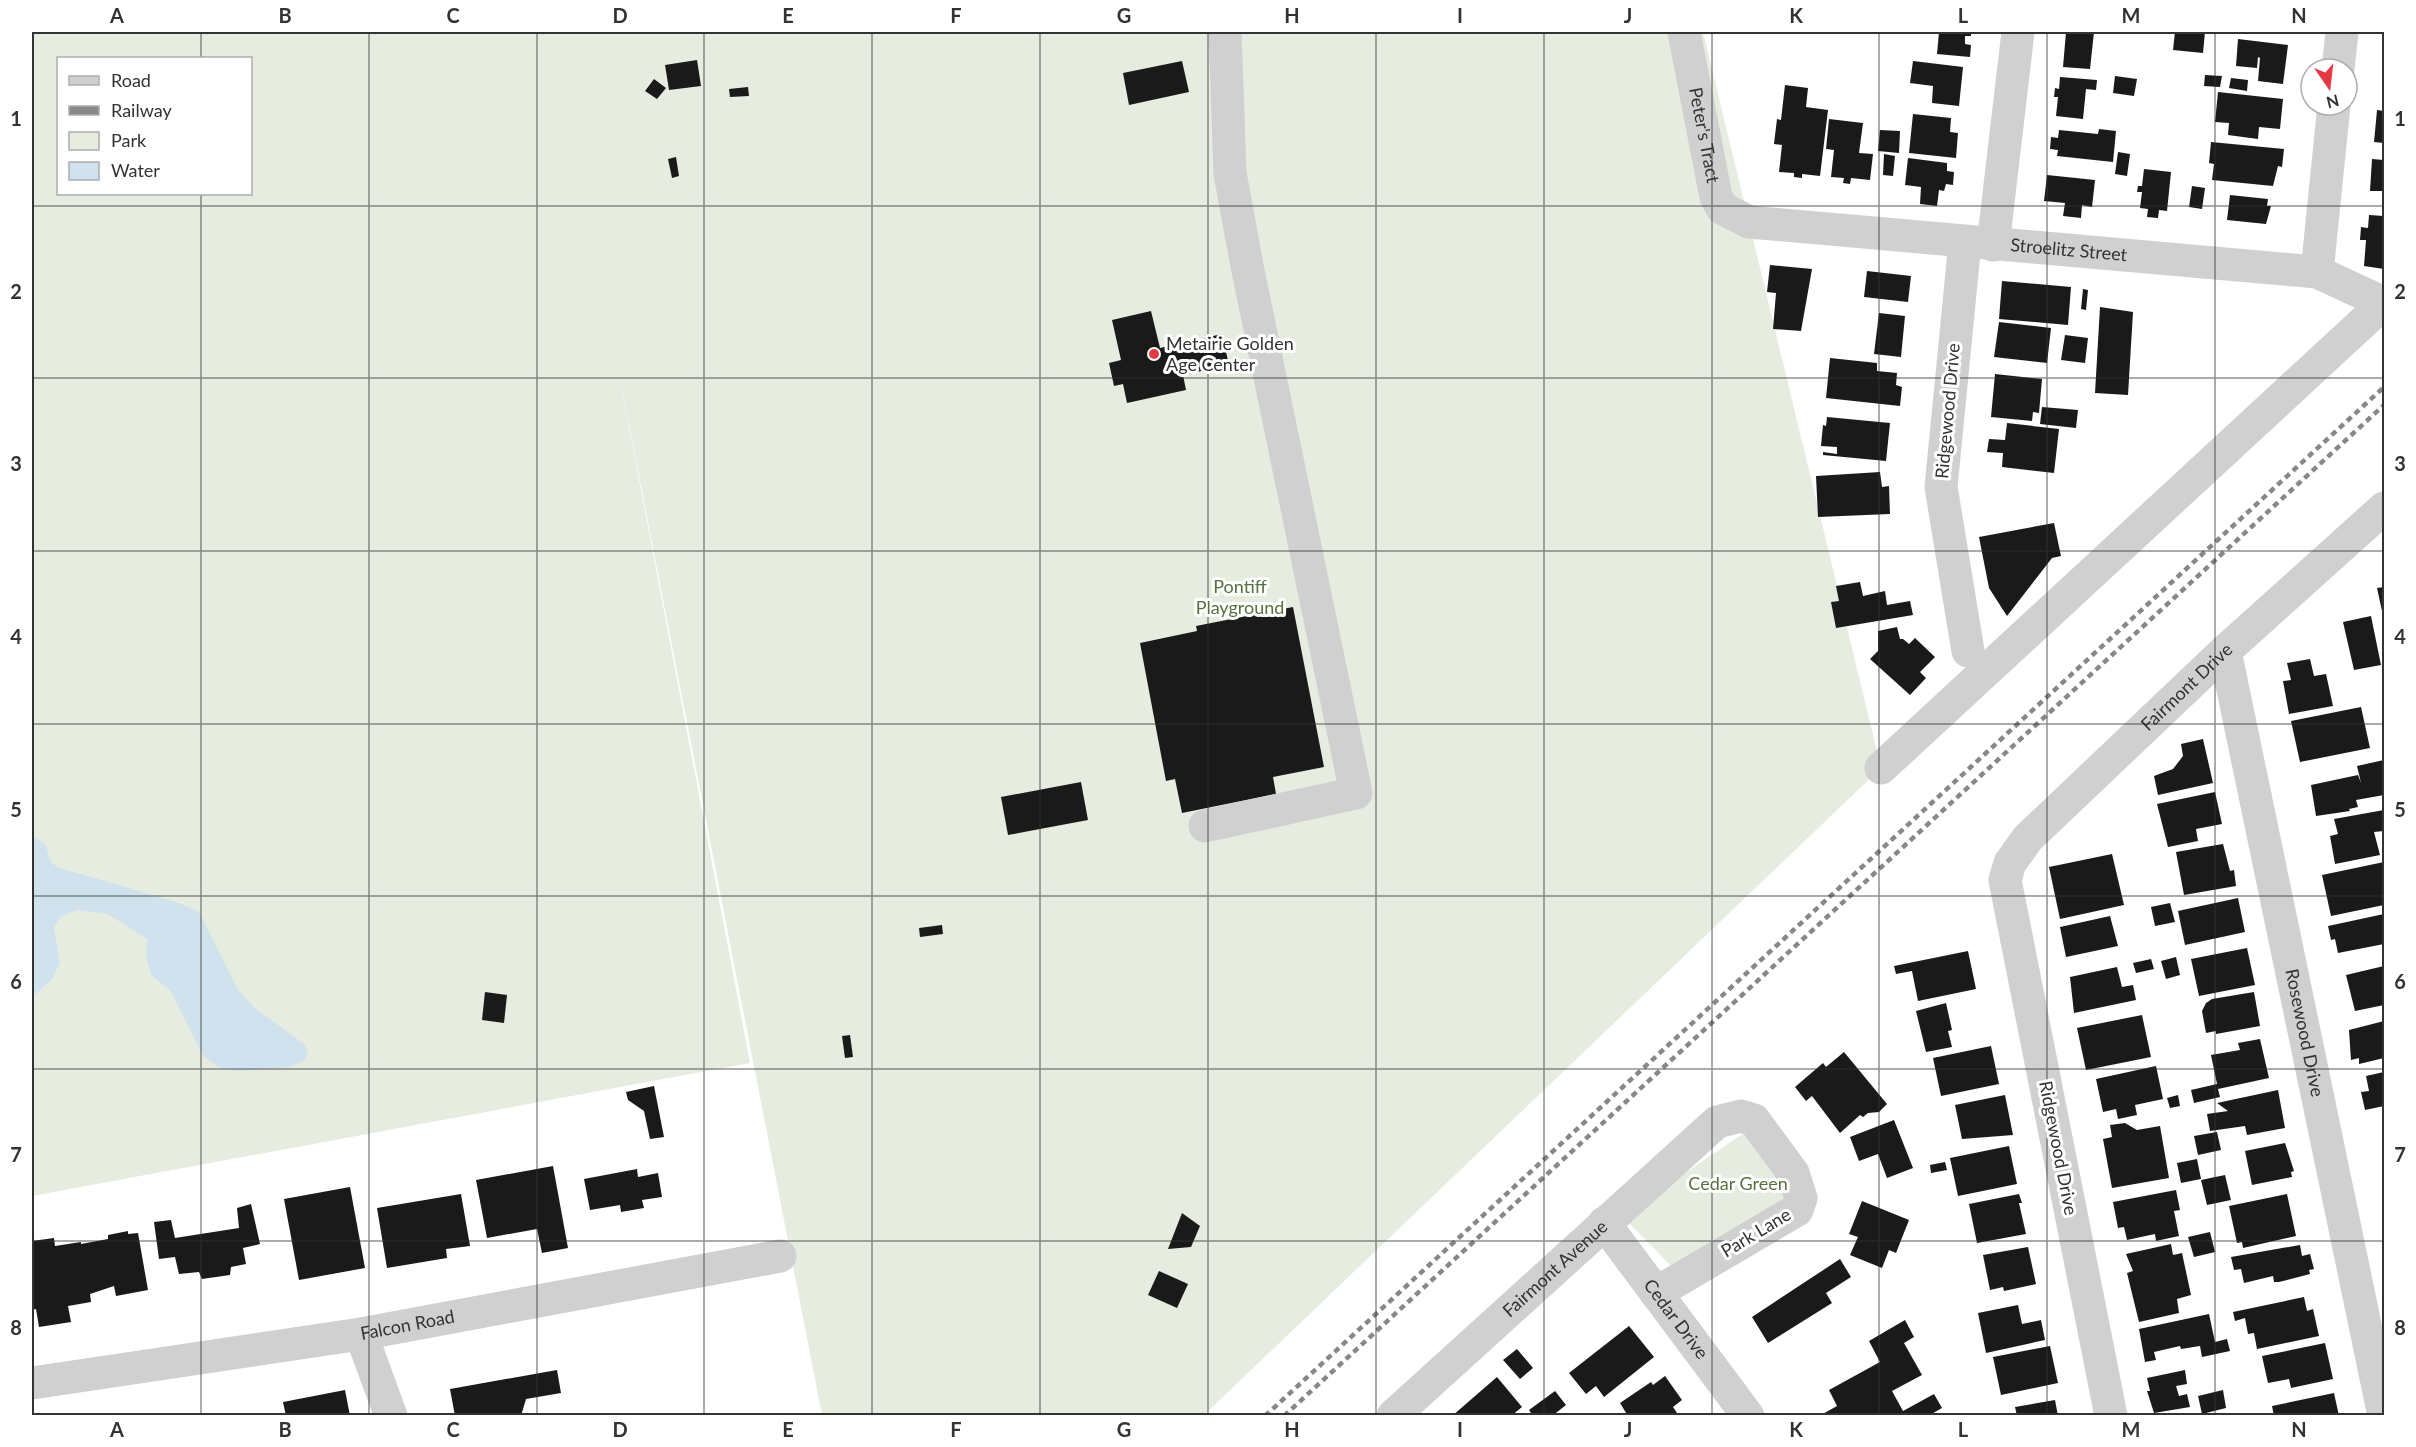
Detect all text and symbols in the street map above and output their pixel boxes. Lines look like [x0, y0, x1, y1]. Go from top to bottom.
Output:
text: A [109, 3, 124, 27]
text: B [278, 3, 292, 27]
text: C [446, 3, 460, 27]
text: D [612, 3, 628, 27]
text: E [782, 3, 794, 27]
text: F [950, 3, 962, 27]
text: G [1117, 3, 1131, 27]
text: H [1284, 3, 1300, 27]
text: I [1457, 3, 1463, 27]
text: J [1624, 3, 1632, 27]
text: K [1789, 3, 1803, 27]
text: L [1958, 3, 1969, 27]
text: M [2122, 3, 2140, 27]
text: N [2291, 3, 2307, 27]
legend [57, 57, 252, 195]
north arrow [2299, 57, 2359, 117]
text: Road [111, 69, 151, 91]
street label: Peter's Tract [1685, 85, 1725, 185]
text: N [2324, 91, 2341, 113]
text: Railway [111, 99, 172, 121]
text: 1 [10, 106, 22, 130]
text: 1 [2394, 106, 2406, 130]
text: Park [111, 129, 147, 151]
text: Water [111, 159, 160, 181]
street label: Stroelitz Street [2010, 233, 2129, 265]
text: 2 [10, 279, 22, 303]
text: 2 [2394, 279, 2406, 303]
place label: Metairie Golden Age Center [1166, 332, 1294, 375]
street label: Ridgewood Drive [1930, 342, 1964, 480]
marker: Metairie Golden Age Center [1147, 347, 1161, 361]
text: 3 [10, 451, 22, 475]
text: 3 [2394, 451, 2406, 475]
park label: Pontiff Playground [1196, 575, 1284, 618]
text: 4 [10, 624, 22, 648]
text: 4 [2394, 624, 2406, 648]
street label: Fairmont Drive [2136, 638, 2236, 735]
text: 5 [10, 797, 22, 821]
text: 5 [2394, 797, 2406, 821]
street label: Rosewood Drive [2281, 967, 2329, 1099]
text: 6 [10, 969, 22, 993]
text: 6 [2394, 969, 2406, 993]
street label: Ridgewood Drive [2035, 1079, 2083, 1217]
text: 7 [10, 1142, 22, 1166]
text: 7 [2394, 1142, 2406, 1166]
park label: Cedar Green [1688, 1172, 1788, 1194]
street label: Park Lane [1717, 1203, 1794, 1262]
street label: Fairmont Avenue [1498, 1215, 1611, 1321]
street label: Cedar Drive [1640, 1274, 1714, 1363]
street label: Falcon Road [358, 1305, 456, 1344]
text: 8 [10, 1315, 22, 1339]
text: 8 [2394, 1315, 2406, 1339]
text: A [109, 1417, 124, 1441]
text: B [278, 1417, 292, 1441]
text: C [446, 1417, 460, 1441]
text: D [612, 1417, 628, 1441]
text: E [782, 1417, 794, 1441]
text: F [950, 1417, 962, 1441]
text: G [1117, 1417, 1131, 1441]
text: H [1284, 1417, 1300, 1441]
text: I [1457, 1417, 1463, 1441]
text: J [1624, 1417, 1632, 1441]
text: K [1789, 1417, 1803, 1441]
text: L [1958, 1417, 1969, 1441]
text: M [2122, 1417, 2140, 1441]
text: N [2291, 1417, 2307, 1441]

